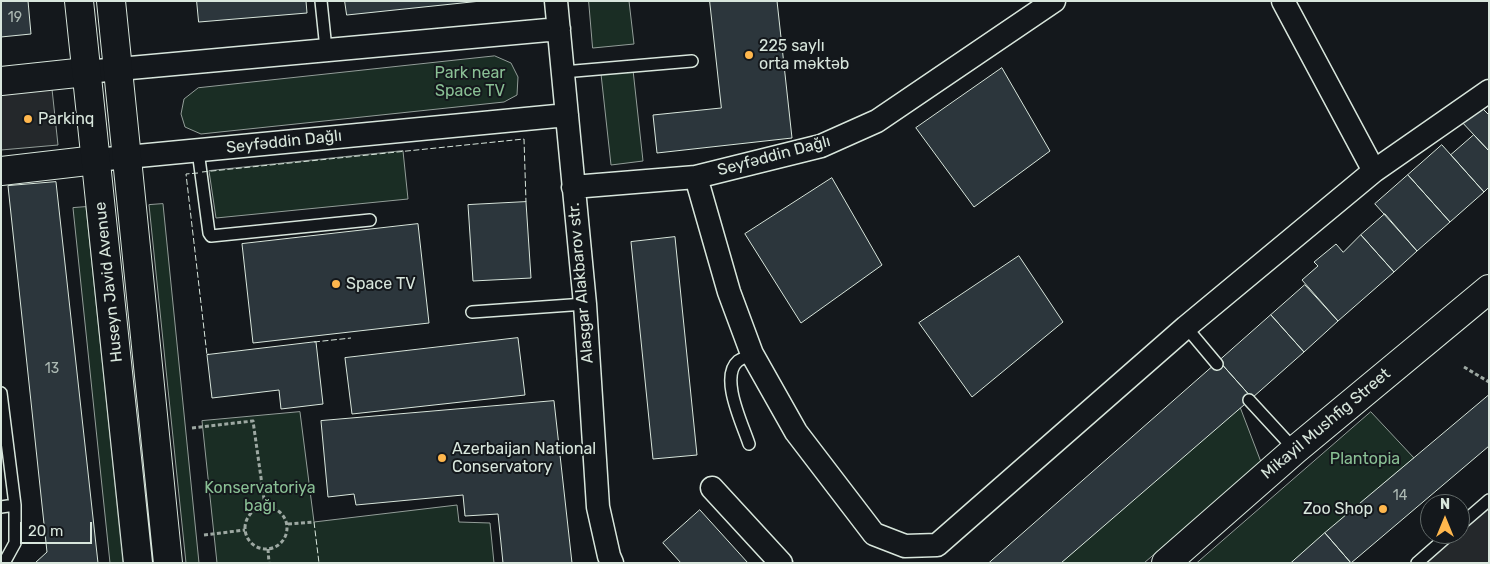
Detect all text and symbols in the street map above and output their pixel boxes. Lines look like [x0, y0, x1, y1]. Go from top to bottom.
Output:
house number: 19 [8, 10, 22, 26]
place label: 225 saylı orta məktəb [759, 36, 849, 74]
marker: 225 saylı orta məktəb [743, 49, 755, 61]
park label: Park near Space TV [435, 63, 505, 101]
place label: Parkinq [38, 109, 94, 129]
marker: Parkinq [22, 113, 34, 125]
street label: Seyfəddin Dağlı [225, 126, 343, 158]
street label: Seyfəddin Dağlı [715, 132, 833, 180]
street label: Huseyn Javid Avenue [91, 201, 127, 363]
street label: Alasgar Alakbarov str. [564, 202, 598, 364]
place label: Space TV [346, 274, 416, 294]
marker: Space TV [330, 278, 342, 290]
house number: 13 [45, 361, 59, 377]
street label: Mikayil Mushfig Street [1258, 364, 1394, 484]
place label: Azerbaijan National Conservatory [452, 439, 596, 477]
park label: Plantopia [1330, 449, 1400, 469]
marker: Azerbaijan National Conservatory [436, 452, 448, 464]
park label: Konservatoriya bağı [204, 478, 316, 516]
house number: 14 [1393, 488, 1407, 504]
north arrow [1420, 494, 1470, 544]
text: N [1440, 496, 1450, 513]
place label: Zoo Shop [1303, 499, 1373, 519]
marker: Zoo Shop [1377, 503, 1389, 515]
scale bar [22, 512, 95, 544]
text: 20 m [28, 522, 63, 540]

